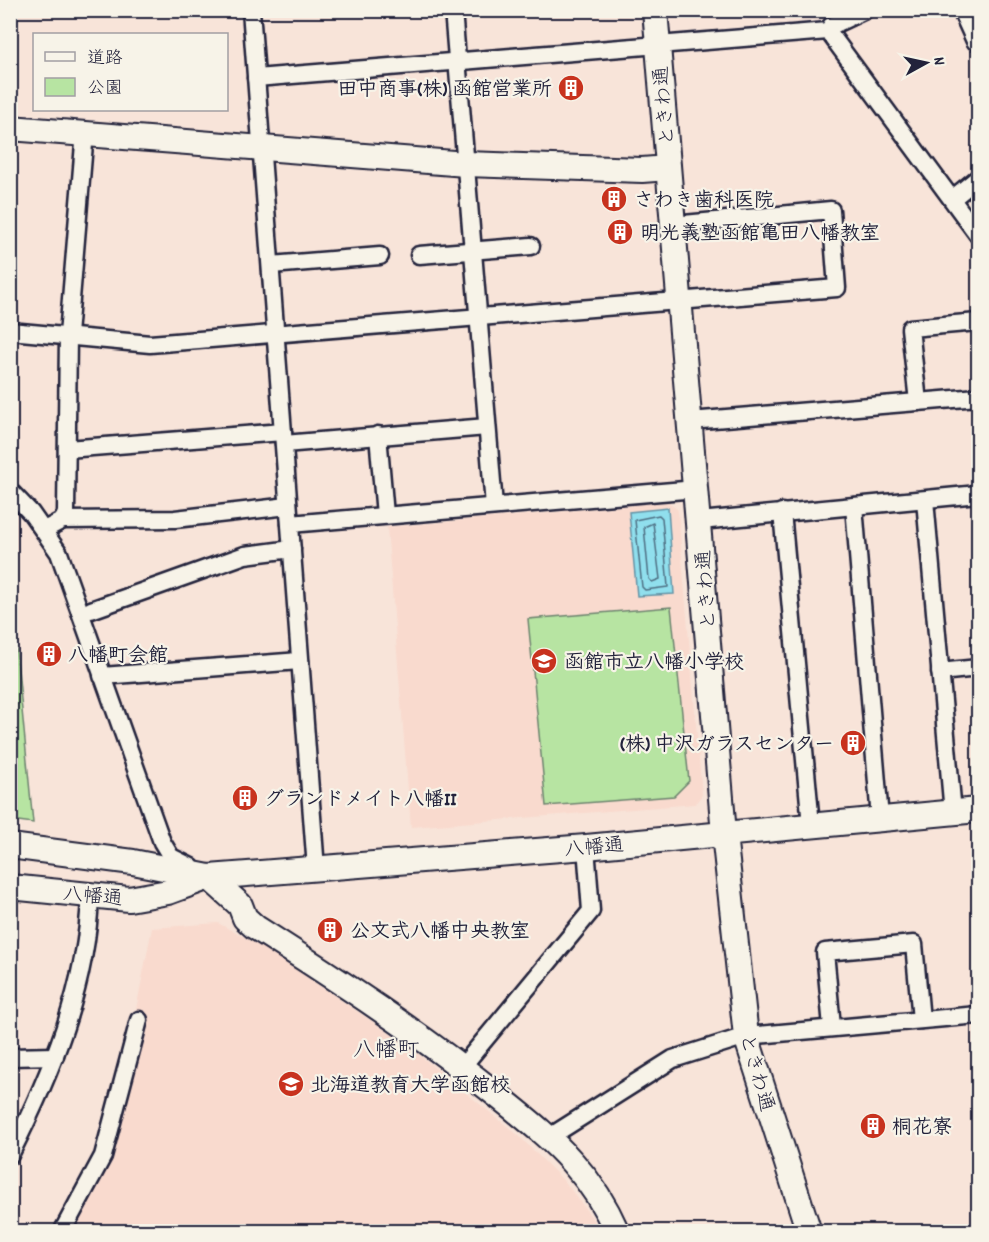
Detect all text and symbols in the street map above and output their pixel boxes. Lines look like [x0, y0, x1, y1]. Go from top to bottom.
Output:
legend [33, 33, 228, 111]
north arrow [896, 33, 956, 93]
text: 道路 [87, 47, 123, 72]
text: N [926, 56, 950, 67]
street label: ときわ通 [649, 65, 683, 147]
building icon: 田中商事(株) 函館営業所 [556, 73, 586, 103]
text: 公園 [87, 77, 123, 102]
place label: 田中商事(株) 函館営業所 [337, 77, 552, 105]
building icon: さわき歯科医院 [599, 184, 629, 214]
place label: さわき歯科医院 [634, 188, 774, 216]
building icon: 明光義塾函館亀田八幡教室 [605, 217, 635, 247]
place label: 明光義塾函館亀田八幡教室 [640, 221, 880, 249]
street label: ときわ通 [691, 549, 725, 631]
building icon: 八幡町会館 [34, 639, 64, 669]
place label: 八幡町会館 [68, 643, 168, 671]
school or university icon: 函館市立八幡小学校 [529, 646, 559, 676]
place label: 函館市立八幡小学校 [564, 650, 744, 678]
building icon: (株) 中沢ガラスセンター [838, 728, 868, 758]
place label: (株) 中沢ガラスセンター [620, 732, 834, 760]
building icon: グランドメイト八幡II [230, 783, 260, 813]
place label: グランドメイト八幡II [264, 787, 457, 815]
street label: 八幡通 [563, 832, 625, 866]
street label: 八幡通 [62, 881, 124, 915]
building icon: 公文式八幡中央教室 [315, 915, 345, 945]
place label: 公文式八幡中央教室 [350, 919, 530, 947]
street label: ときわ通 [731, 1031, 780, 1115]
district label: 八幡町 [353, 1036, 419, 1067]
school or university icon: 北海道教育大学函館校 [276, 1069, 306, 1099]
place label: 北海道教育大学函館校 [310, 1073, 510, 1101]
building icon: 桐花寮 [858, 1111, 888, 1141]
place label: 桐花寮 [892, 1115, 952, 1143]

